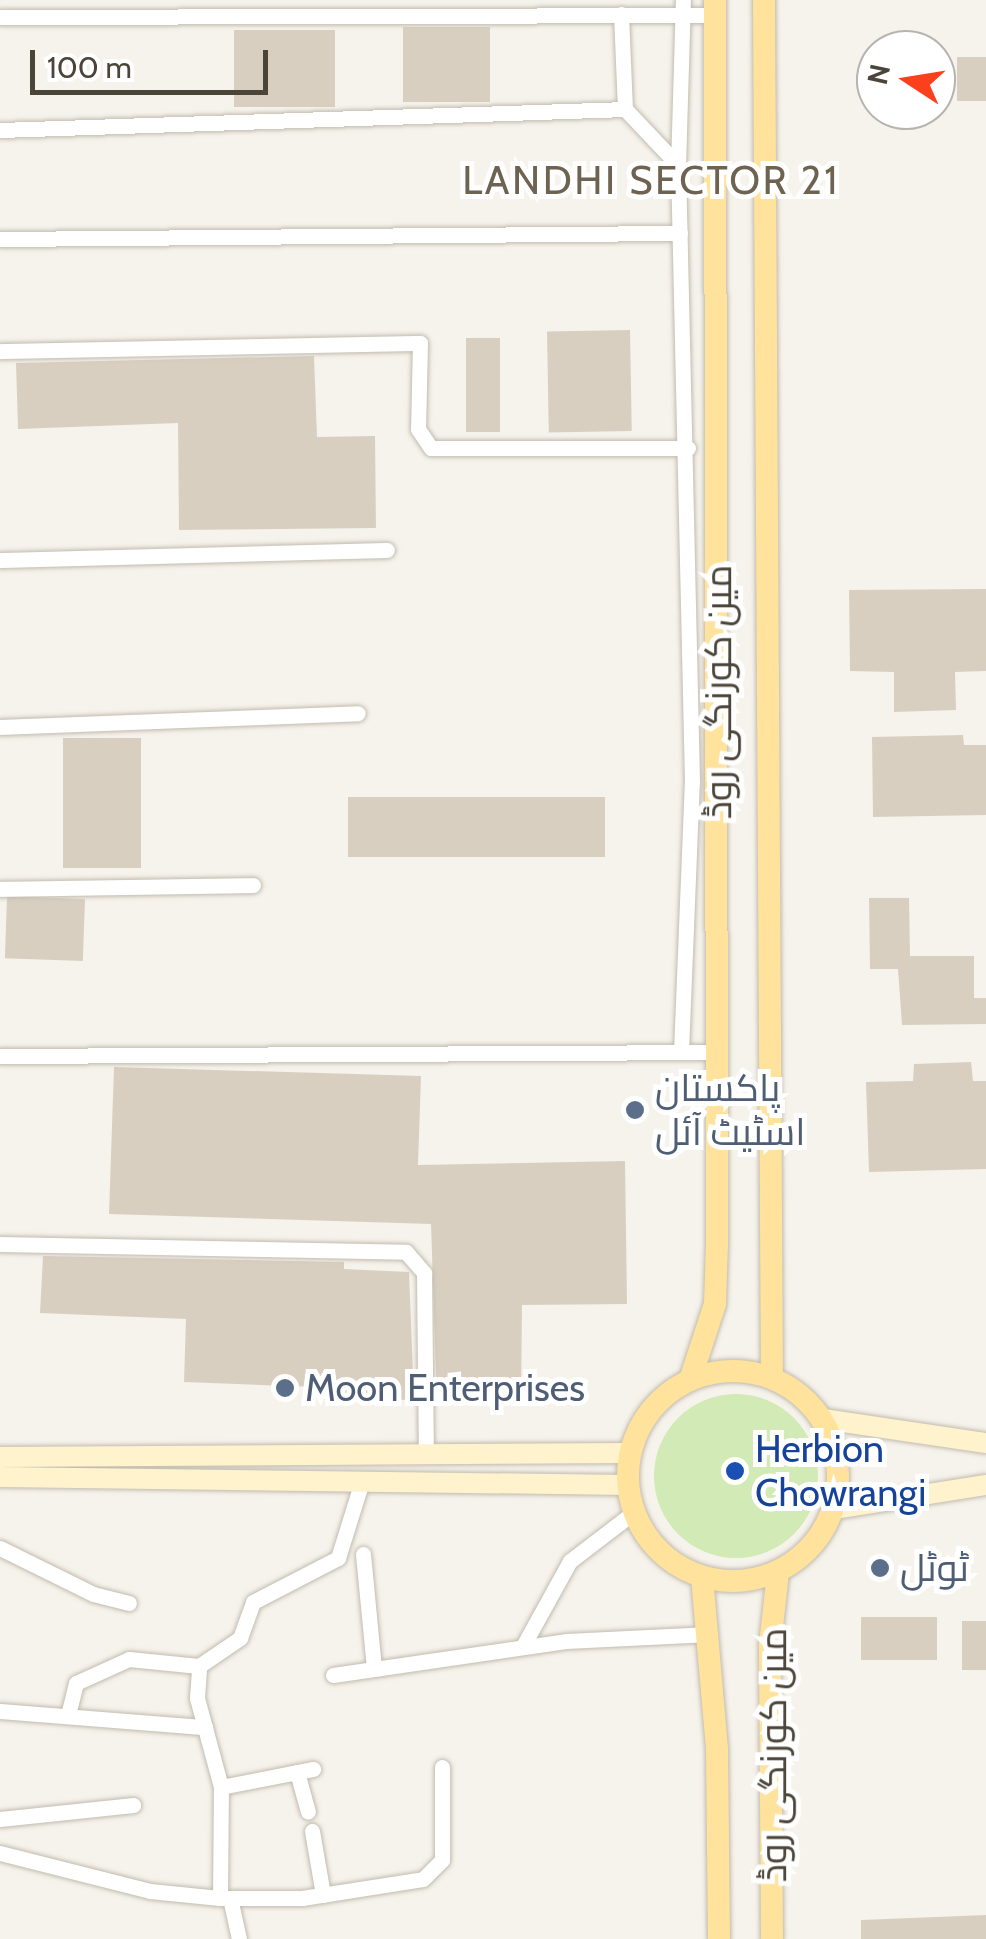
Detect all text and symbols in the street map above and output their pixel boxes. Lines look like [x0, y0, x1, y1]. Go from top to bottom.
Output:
scale bar [35, 30, 272, 92]
north arrow [856, 30, 956, 130]
text: 100 m [47, 49, 132, 86]
text: N [860, 61, 897, 87]
district label: LANDHI SECTOR 21 [462, 156, 840, 204]
street label: مین کورنگی روڈ [695, 565, 741, 819]
place label: پاکستان اسٹیٹ آئل [655, 1065, 806, 1154]
marker: پاکستان اسٹیٹ آئل [624, 1099, 646, 1121]
place label: Moon Enterprises [305, 1365, 585, 1411]
marker: Moon Enterprises [274, 1377, 296, 1399]
place label: Herbion Chowrangi [755, 1426, 926, 1516]
marker: Herbion Chowrangi [724, 1460, 746, 1482]
place label: ٹوٹل [900, 1545, 969, 1591]
marker: ٹوٹل [869, 1557, 891, 1579]
street label: مین کورنگی روڈ [750, 1628, 796, 1882]

